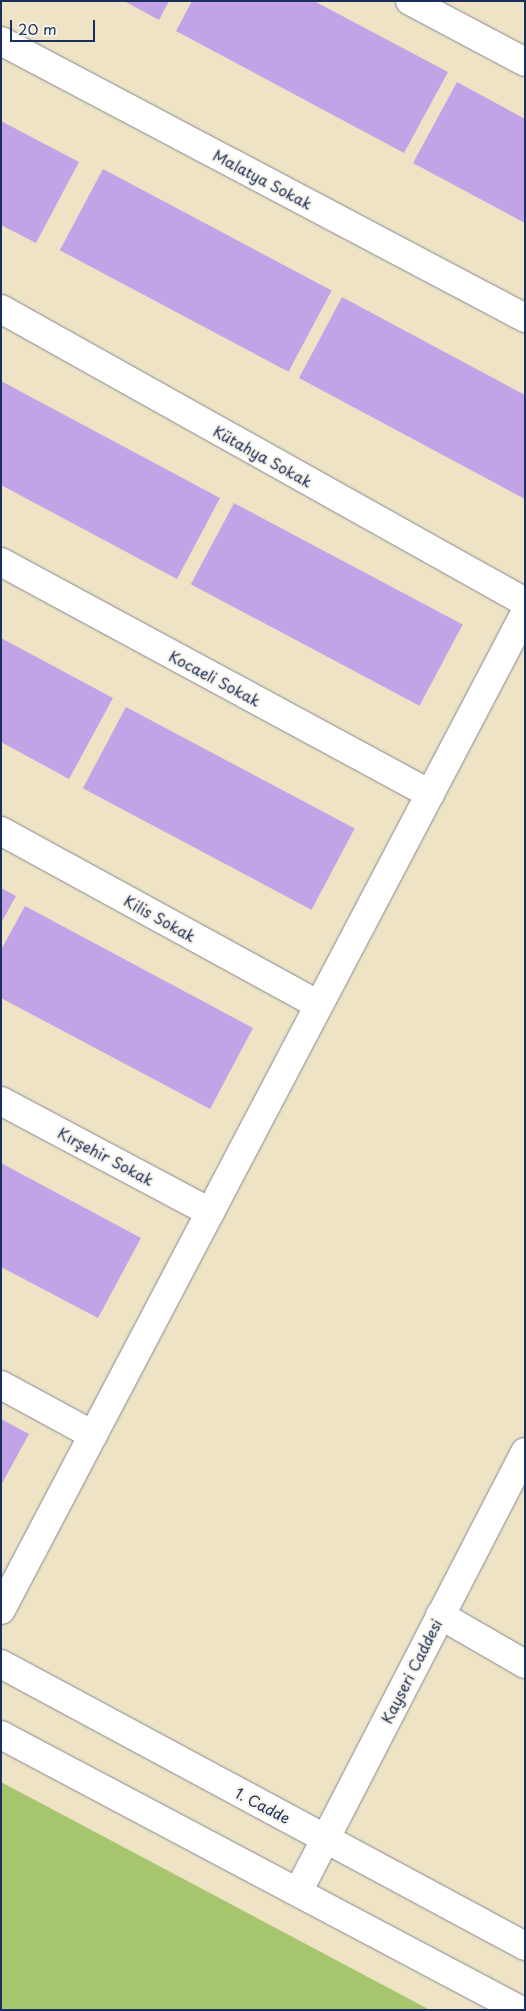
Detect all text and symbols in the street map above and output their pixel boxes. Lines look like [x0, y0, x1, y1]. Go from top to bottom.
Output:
scale bar [12, 10, 98, 42]
text: 20 m [18, 17, 57, 40]
street label: Malatya Sokak [210, 145, 316, 213]
street label: Kütahya Sokak [210, 421, 316, 491]
street label: Kocaeli Sokak [166, 646, 264, 710]
street label: Kilis Sokak [121, 891, 199, 945]
street label: Kırşehir Sokak [55, 1123, 157, 1189]
street label: Kayseri Caddesi [377, 1616, 445, 1726]
street label: 1. Cadde [232, 1783, 294, 1827]

